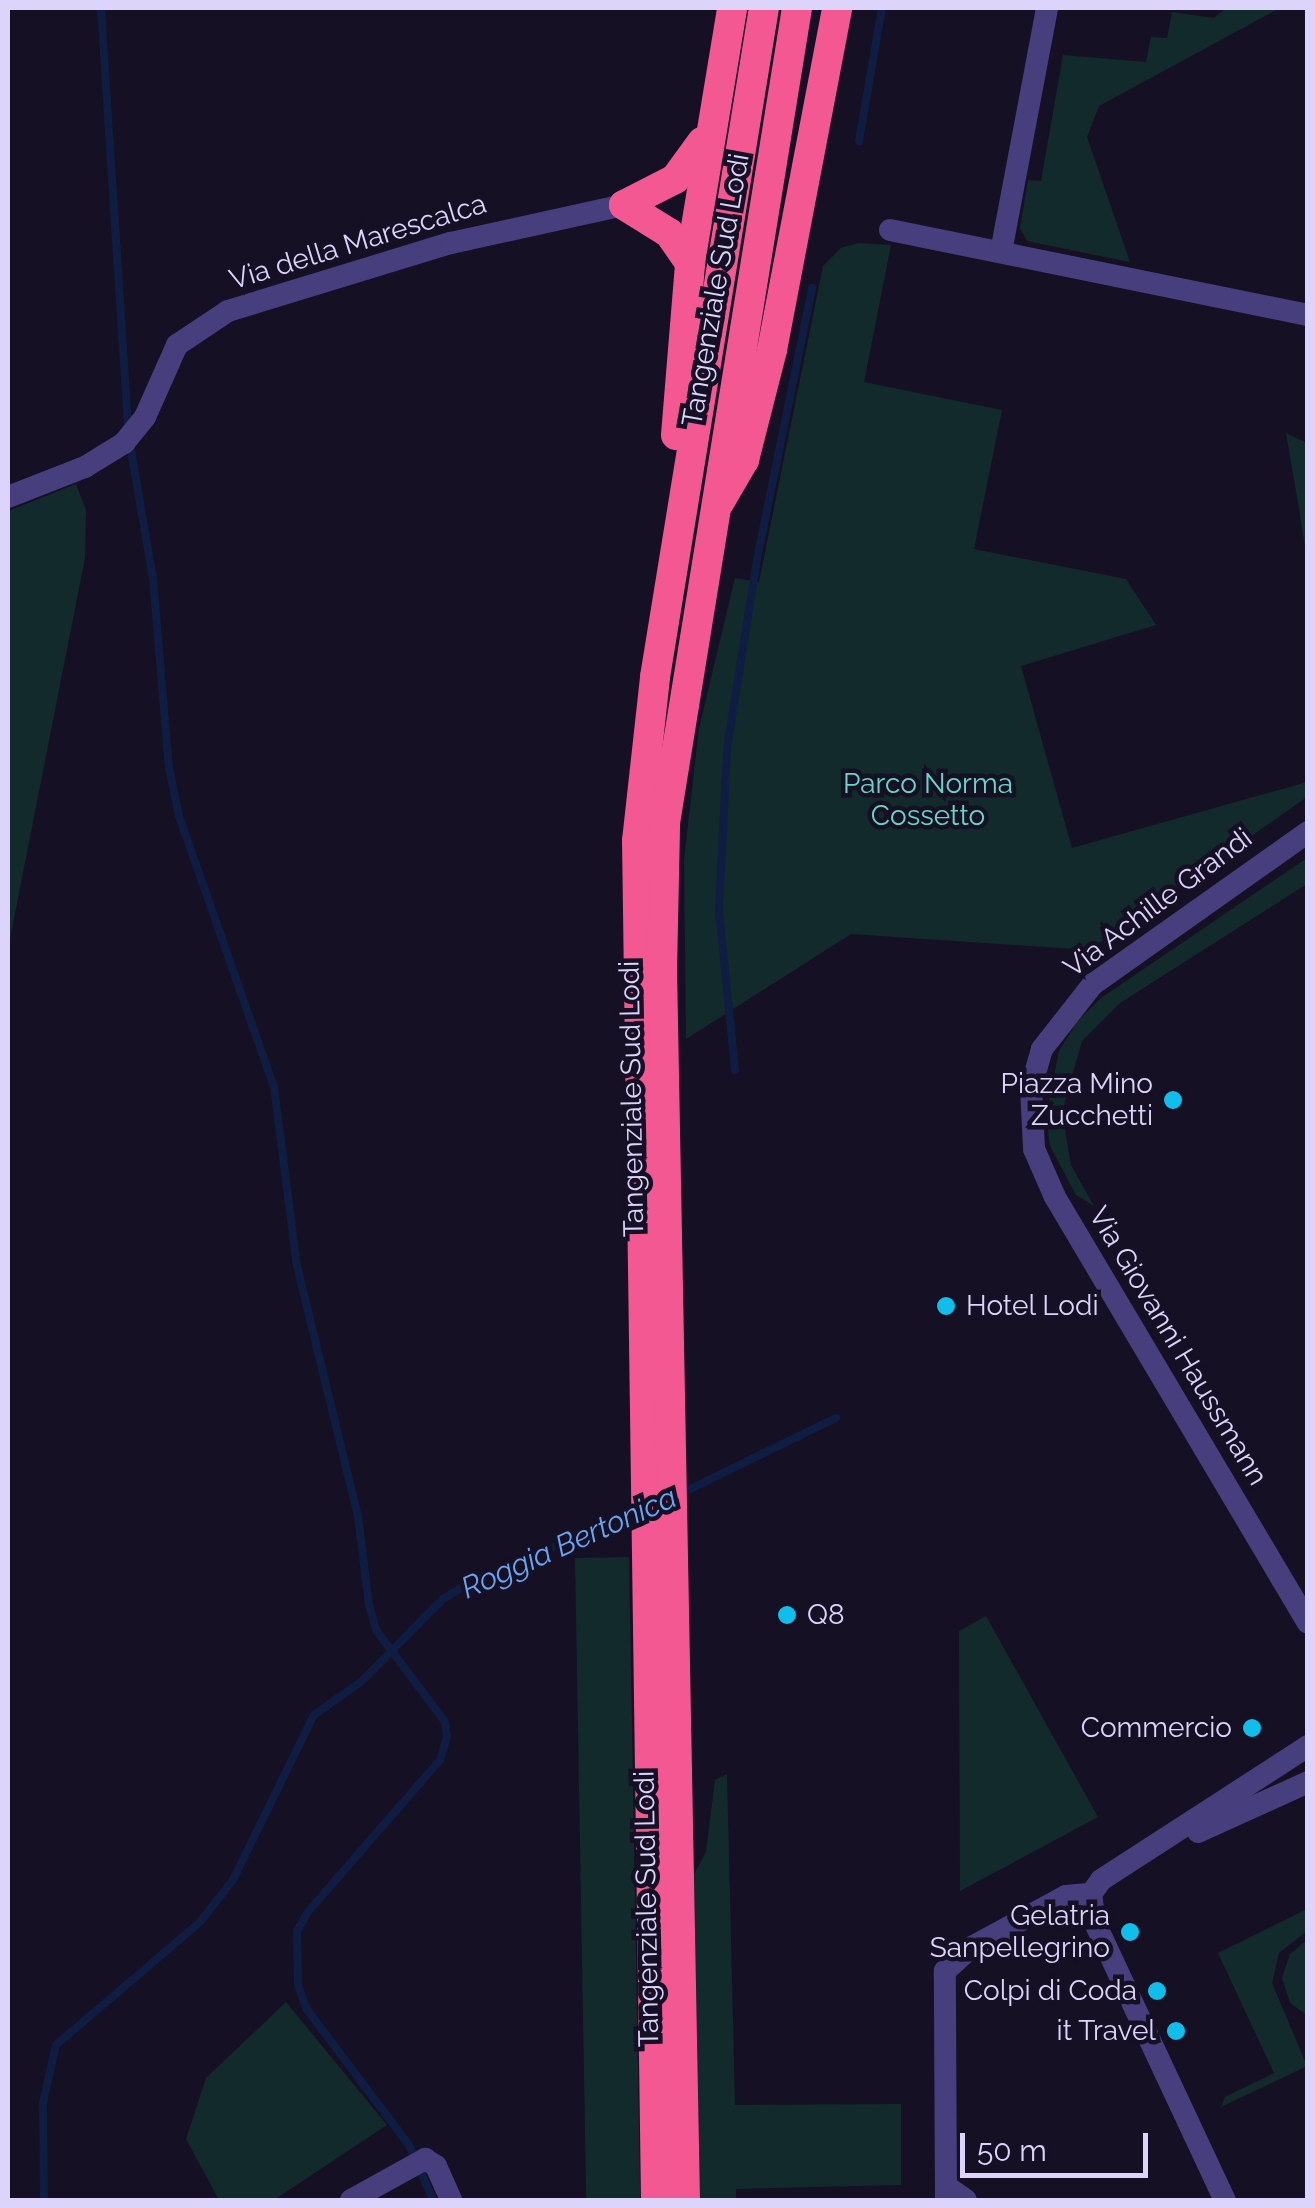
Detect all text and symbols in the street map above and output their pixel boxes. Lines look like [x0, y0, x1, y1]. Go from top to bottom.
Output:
street label: Tangenziale Sud Lodi [675, 151, 757, 429]
street label: Via della Marescalca [225, 187, 491, 297]
park label: Parco Norma Cossetto [843, 767, 1013, 833]
street label: Via Achille Grandi [1057, 821, 1259, 985]
street label: Tangenziale Sud Lodi [613, 960, 651, 1238]
place label: Piazza Mino Zucchetti [1001, 1067, 1153, 1133]
marker: Piazza Mino Zucchetti [1162, 1089, 1184, 1111]
street label: Via Giovanni Haussmann [1082, 1201, 1274, 1491]
place label: Hotel Lodi [966, 1289, 1099, 1323]
marker: Hotel Lodi [935, 1295, 957, 1317]
water label: Roggia Bertonica [456, 1479, 682, 1607]
place label: Q8 [807, 1598, 845, 1632]
marker: Q8 [776, 1604, 798, 1626]
place label: Commercio [1081, 1711, 1232, 1745]
marker: Commercio [1241, 1717, 1263, 1739]
street label: Tangenziale Sud Lodi [628, 1770, 666, 2048]
place label: Gelatria Sanpellegrino [930, 1899, 1110, 1965]
marker: Gelatria Sanpellegrino [1119, 1921, 1141, 1943]
place label: Colpi di Coda [964, 1974, 1137, 2008]
marker: Colpi di Coda [1146, 1980, 1168, 2002]
place label: it Travel [1056, 2014, 1156, 2048]
marker: it Travel [1165, 2020, 1187, 2042]
scale bar [965, 2113, 1152, 2175]
text: 50 m [977, 2133, 1047, 2168]

